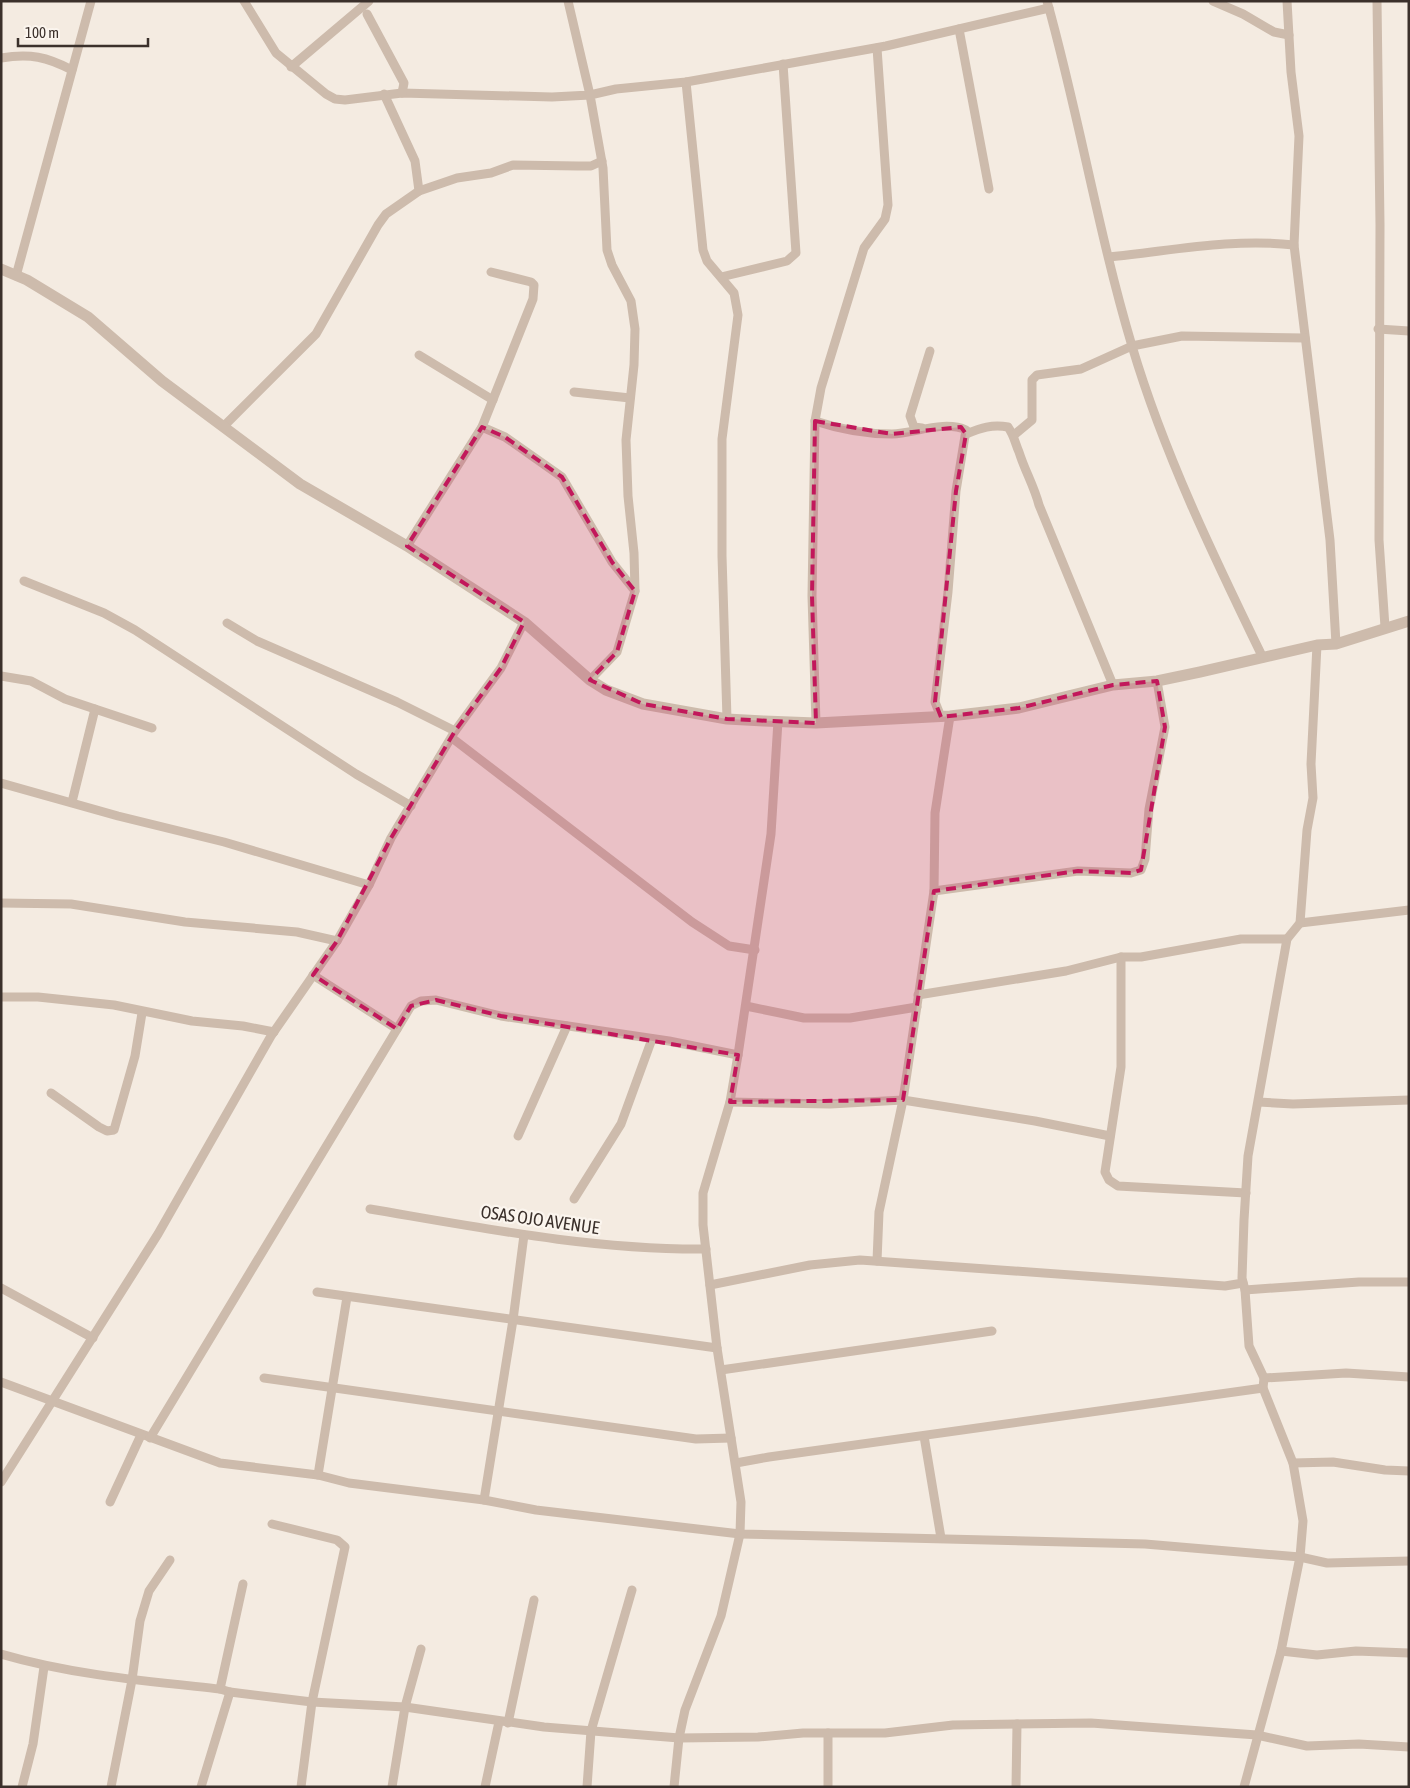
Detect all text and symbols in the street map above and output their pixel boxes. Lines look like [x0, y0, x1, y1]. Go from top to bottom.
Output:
scale bar [18, 15, 148, 47]
text: 100 m [25, 24, 59, 41]
street label: OSAS OJO AVENUE [479, 1201, 601, 1238]

